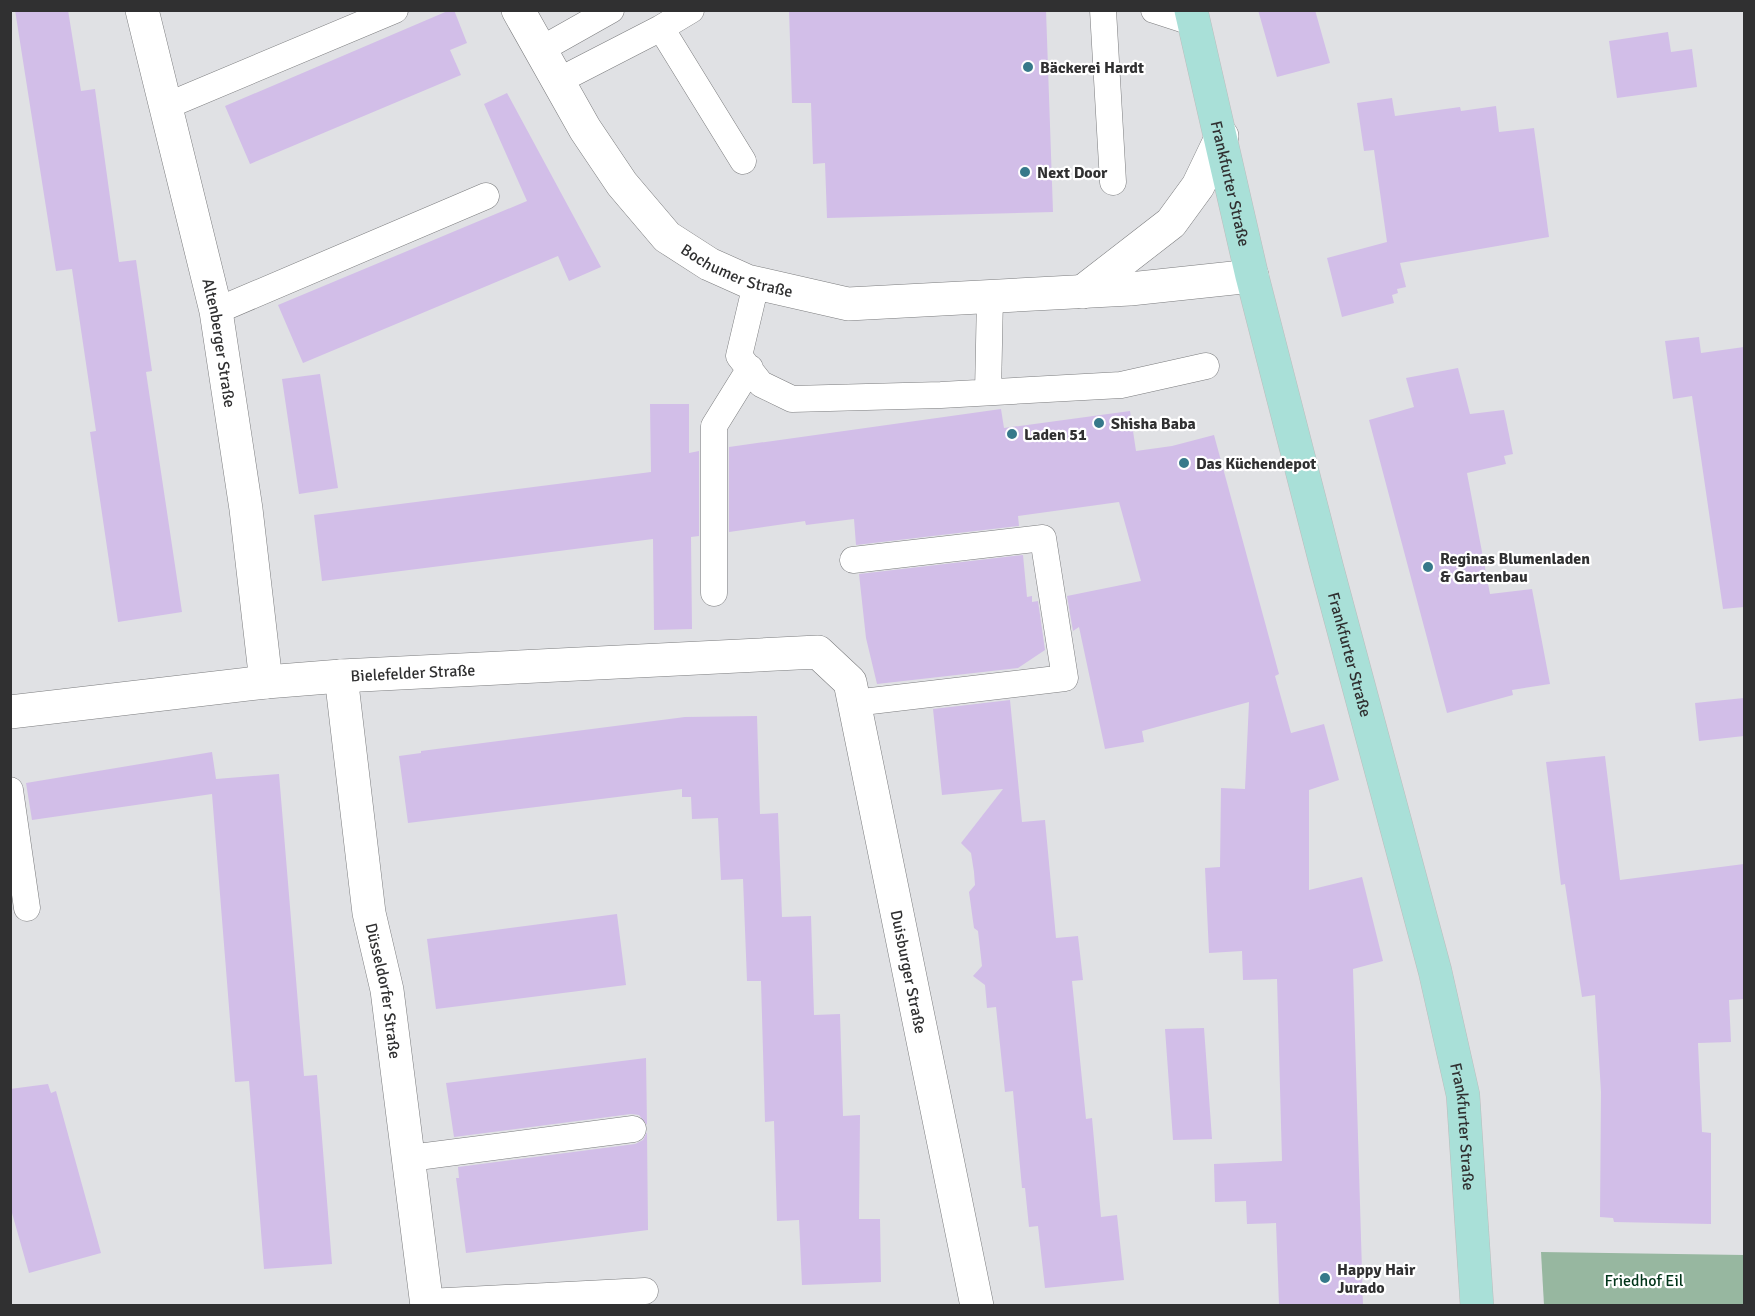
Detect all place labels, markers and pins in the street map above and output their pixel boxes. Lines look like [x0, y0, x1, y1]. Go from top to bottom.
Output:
place label: Bäckerei Hardt [1040, 58, 1144, 78]
marker: Bäckerei Hardt [1021, 60, 1035, 74]
place label: Next Door [1037, 163, 1108, 183]
marker: Next Door [1018, 165, 1032, 179]
place label: Shisha Baba [1111, 414, 1196, 434]
marker: Shisha Baba [1092, 416, 1106, 430]
place label: Laden 51 [1024, 425, 1087, 445]
marker: Laden 51 [1005, 427, 1019, 441]
place label: Das Küchendepot [1196, 454, 1316, 474]
marker: Das Küchendepot [1177, 456, 1191, 470]
place label: Reginas Blumenladen & Gartenbau [1440, 549, 1590, 587]
marker: Reginas Blumenladen & Gartenbau [1421, 560, 1435, 574]
place label: Happy Hair Jurado [1337, 1260, 1416, 1298]
marker: Happy Hair Jurado [1318, 1271, 1332, 1285]

